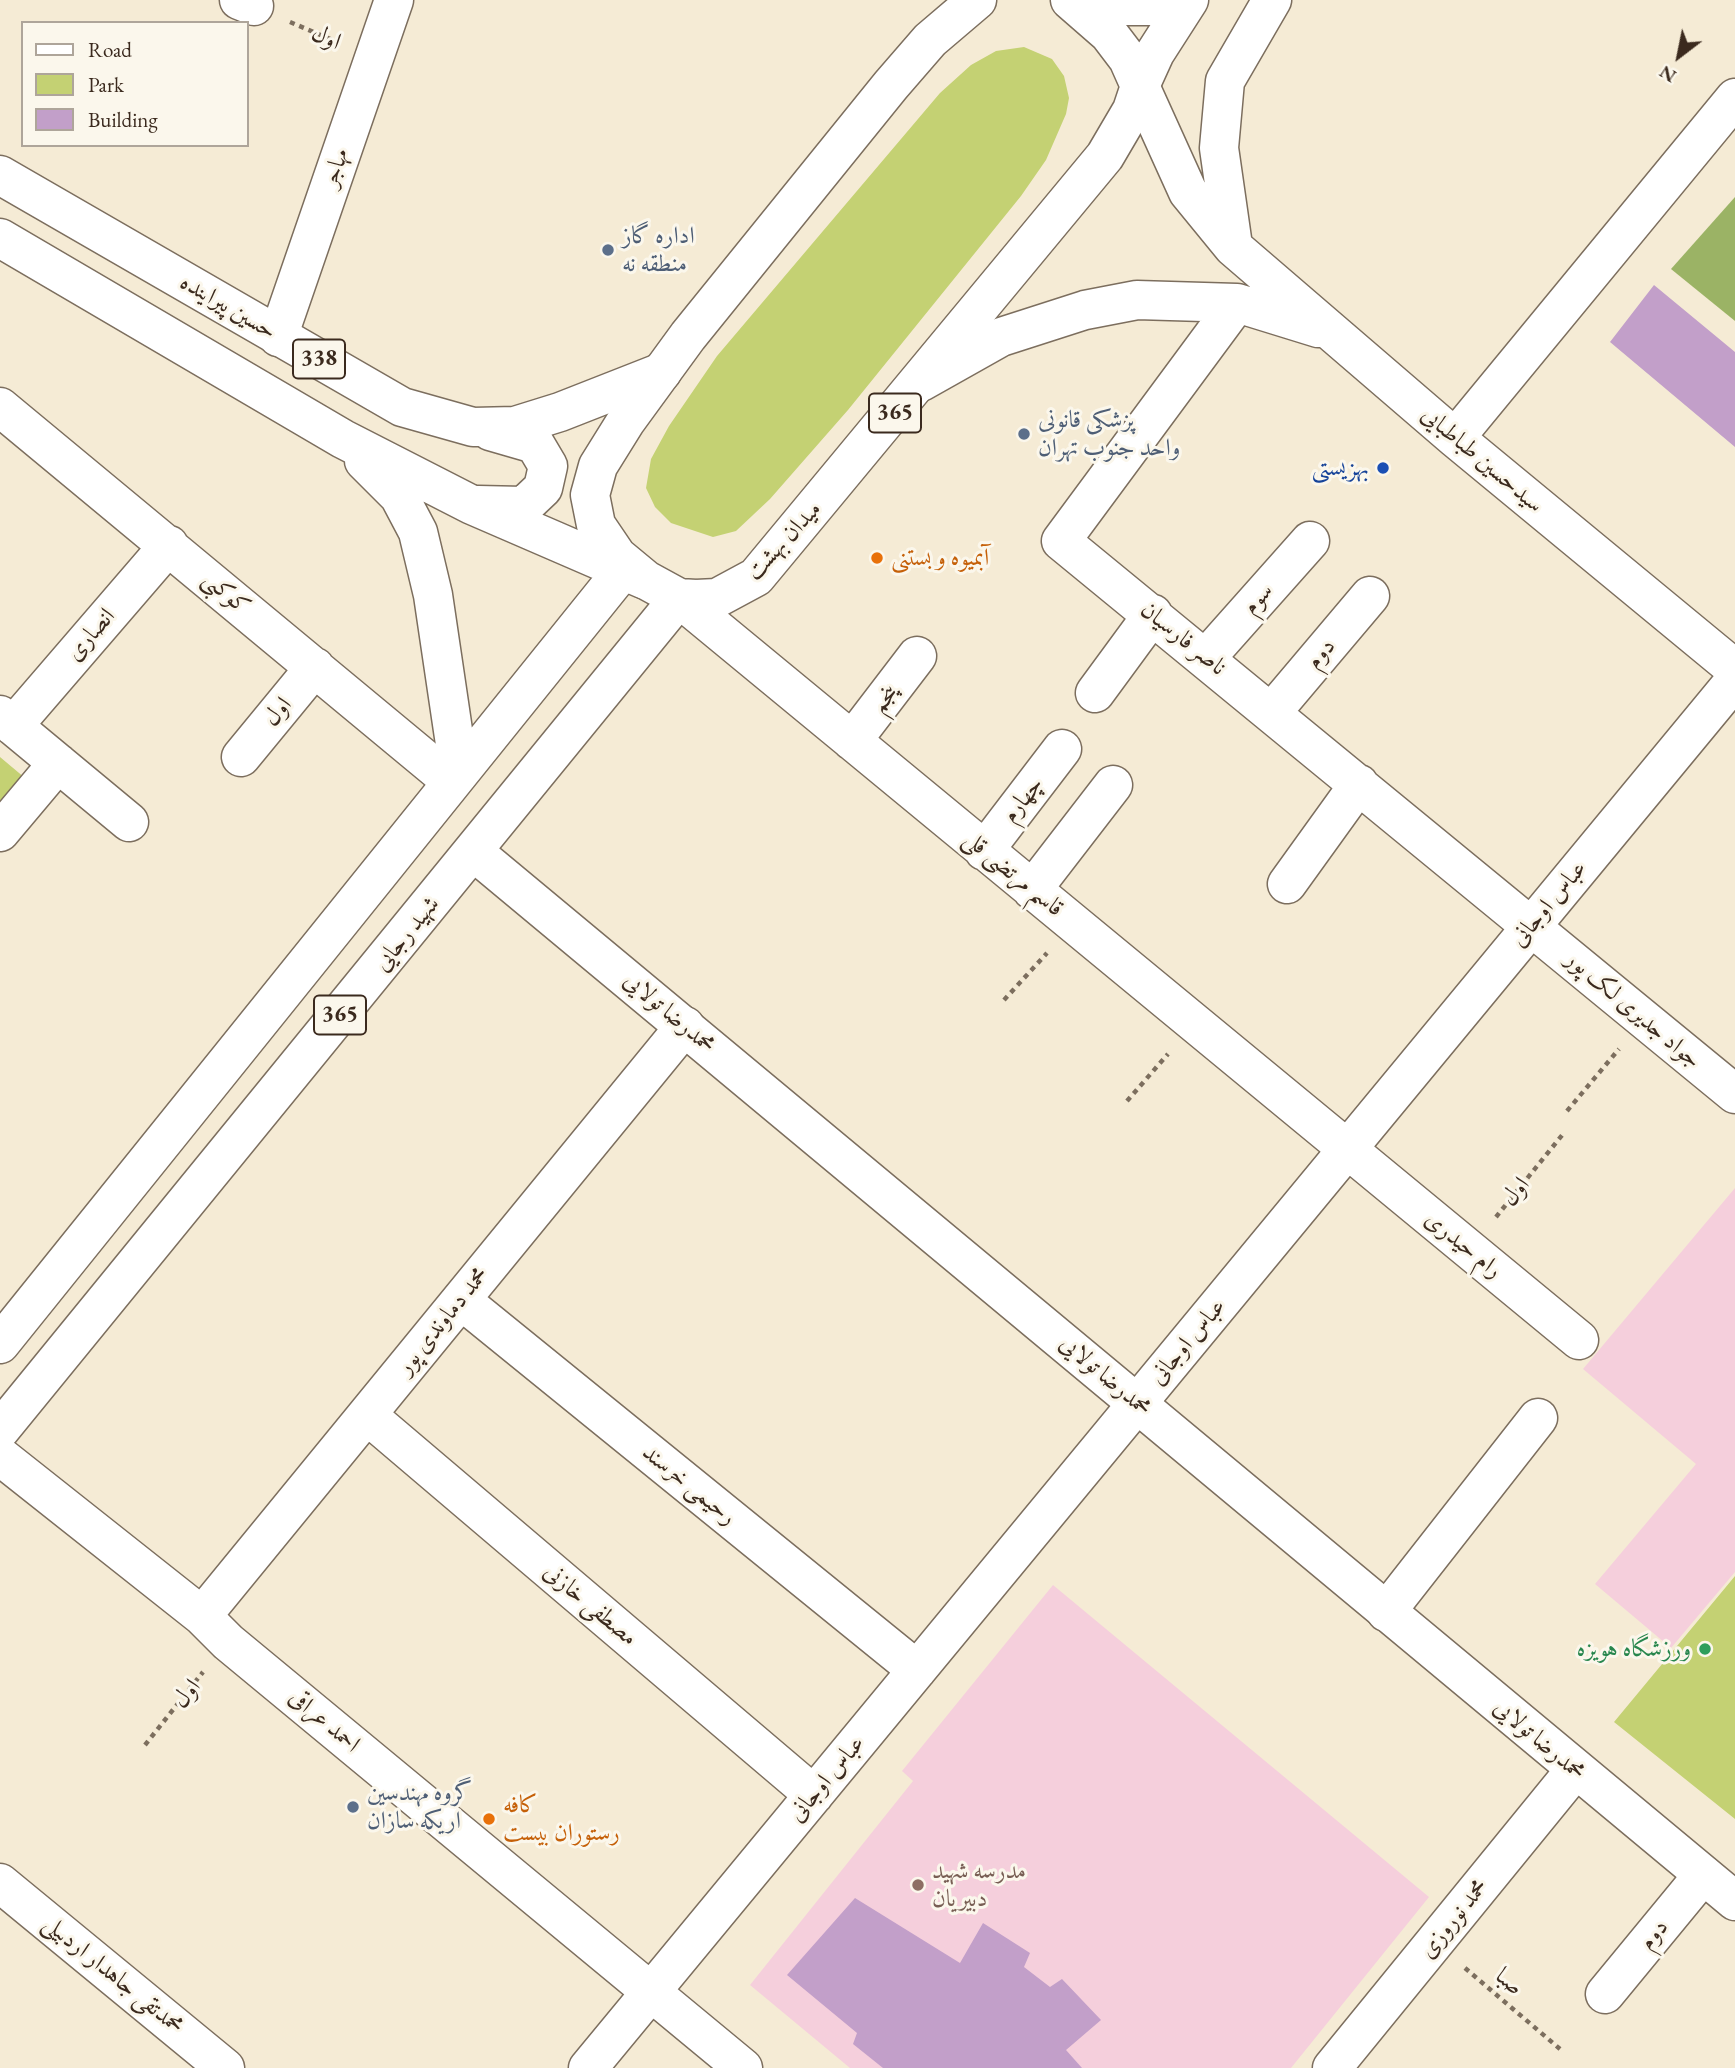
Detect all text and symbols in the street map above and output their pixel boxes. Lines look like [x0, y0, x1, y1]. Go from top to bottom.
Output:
street label: اول [307, 19, 345, 57]
legend [21, 21, 248, 147]
north arrow [1644, 21, 1714, 91]
text: Road [88, 36, 132, 63]
text: N [1654, 60, 1681, 89]
text: Park [88, 71, 124, 98]
text: Building [88, 106, 158, 133]
street label: مهاجر [316, 145, 356, 191]
place label: اداره گاز منطقه نه [622, 222, 695, 278]
marker: اداره گاز منطقه نه [600, 242, 616, 258]
street label: حسین پیراینده [175, 268, 281, 346]
road number: 338 [293, 340, 345, 378]
road number: 365 [869, 394, 921, 432]
street label: سیدحسین طباطبایی [1415, 401, 1549, 519]
place label: پزشکی قانونی واحد جنوب تهران [1038, 406, 1180, 462]
marker: پزشکی قانونی واحد جنوب تهران [1016, 426, 1032, 442]
place label: بهزیستی [1311, 454, 1369, 482]
marker: بهزیستی [1375, 460, 1391, 476]
street label: میدان بهشت [740, 495, 828, 587]
place label: آبمیوه و بستنی [891, 544, 989, 572]
marker: آبمیوه و بستنی [869, 550, 885, 566]
street label: کوکبی [196, 565, 256, 621]
street label: سوم [1236, 577, 1280, 621]
street label: ناصر فارسیان [1134, 596, 1232, 682]
street label: انصاری [60, 603, 122, 667]
street label: دوم [1300, 633, 1342, 675]
street label: پنجم [865, 679, 905, 719]
street label: اول [258, 692, 298, 732]
street label: چهارم [996, 771, 1050, 829]
street label: قاسم مرتضی قلی [957, 825, 1069, 923]
street label: عباس اوجانی [1505, 855, 1593, 953]
street label: شهید رجایی [368, 891, 446, 977]
street label: جواد جدیری لک پور [1559, 945, 1707, 1075]
street label: محمدرضا تولایی [617, 966, 721, 1060]
road number: 365 [314, 996, 366, 1034]
street label: اول [1496, 1172, 1536, 1212]
street label: رام حیدری [1418, 1205, 1508, 1285]
street label: محمد دماوندی پور [391, 1261, 495, 1381]
street label: عباس اوجانی [1144, 1293, 1232, 1391]
street label: محمدرضا تولایی [1053, 1329, 1157, 1423]
street label: رحیمی خرسند [636, 1438, 742, 1532]
street label: مصطفی خازنی [537, 1557, 643, 1653]
place label: ورزشگاه هویزه [1576, 1635, 1691, 1663]
marker: ورزشگاه هویزه [1697, 1641, 1713, 1657]
street label: اول [167, 1674, 207, 1714]
street label: احمد عراقی [283, 1683, 365, 1759]
street label: محمدرضا تولایی [1487, 1693, 1591, 1787]
street label: عباس اوجانی [783, 1730, 871, 1828]
place label: گروه مهندسین اریکه سازان [367, 1779, 472, 1835]
place label: کافه رستوران بیست [503, 1791, 620, 1847]
marker: گروه مهندسین اریکه سازان [345, 1799, 361, 1815]
marker: کافه رستوران بیست [481, 1811, 497, 1827]
place label: مدرسه شهید دبیریان [932, 1857, 1026, 1913]
street label: محمد نوروزی [1413, 1874, 1495, 1964]
marker: مدرسه شهید دبیریان [910, 1877, 926, 1893]
street label: محمدتقی جاهدار اردبیلی [37, 1909, 189, 2041]
street label: دوم [1633, 1914, 1675, 1956]
street label: صبا [1489, 1962, 1529, 2002]

